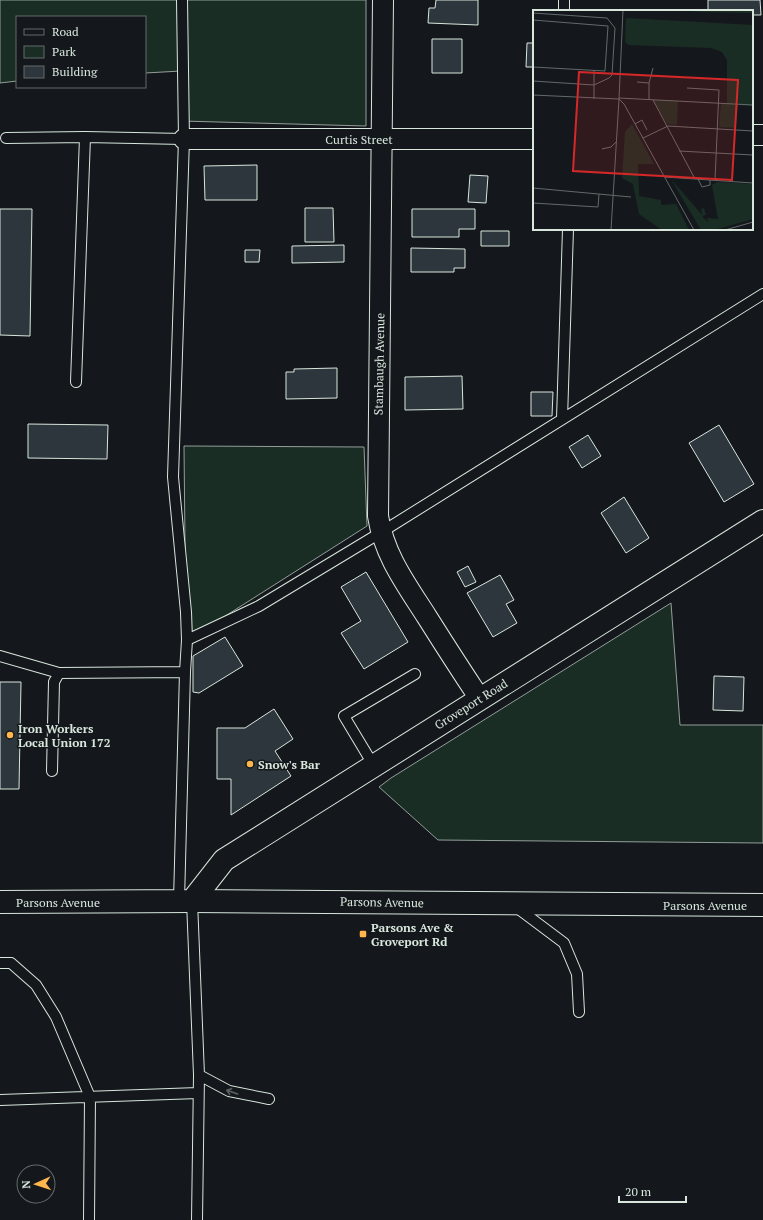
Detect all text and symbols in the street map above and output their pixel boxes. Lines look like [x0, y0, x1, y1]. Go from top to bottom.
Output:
inset map [533, 10, 753, 230]
legend [16, 16, 146, 88]
text: Road [52, 24, 79, 39]
text: Park [52, 44, 77, 59]
text: Building [52, 64, 98, 79]
street label: Curtis Street [325, 132, 393, 147]
street label: Stambaugh Avenue [371, 313, 387, 415]
street label: Groveport Road [432, 675, 511, 732]
place label: Iron Workers Local Union 172 [18, 721, 111, 750]
marker: Iron Workers Local Union 172 [5, 730, 15, 740]
place label: Snow's Bar [258, 757, 321, 772]
marker: Snow's Bar [245, 759, 255, 769]
street label: Parsons Avenue [340, 894, 424, 910]
street label: Parsons Avenue [16, 895, 100, 910]
street label: Parsons Avenue [663, 898, 747, 913]
place label: Parsons Ave & Groveport Rd [371, 920, 454, 949]
marker: Parsons Ave & Groveport Rd [358, 929, 368, 939]
one-way arrow [227, 1087, 239, 1095]
north arrow [16, 1164, 56, 1204]
scale bar [619, 1178, 686, 1204]
text: N [19, 1179, 33, 1189]
text: 20 m [625, 1184, 652, 1199]

